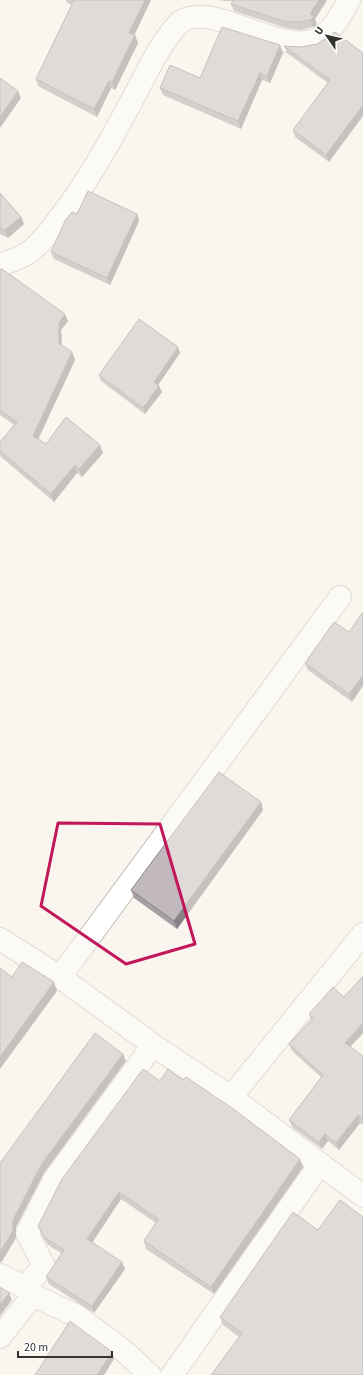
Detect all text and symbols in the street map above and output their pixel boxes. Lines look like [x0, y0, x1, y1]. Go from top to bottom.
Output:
north arrow [307, 16, 347, 56]
text: U [311, 23, 327, 38]
scale bar [18, 1333, 112, 1359]
text: 20 m [24, 1339, 48, 1356]

